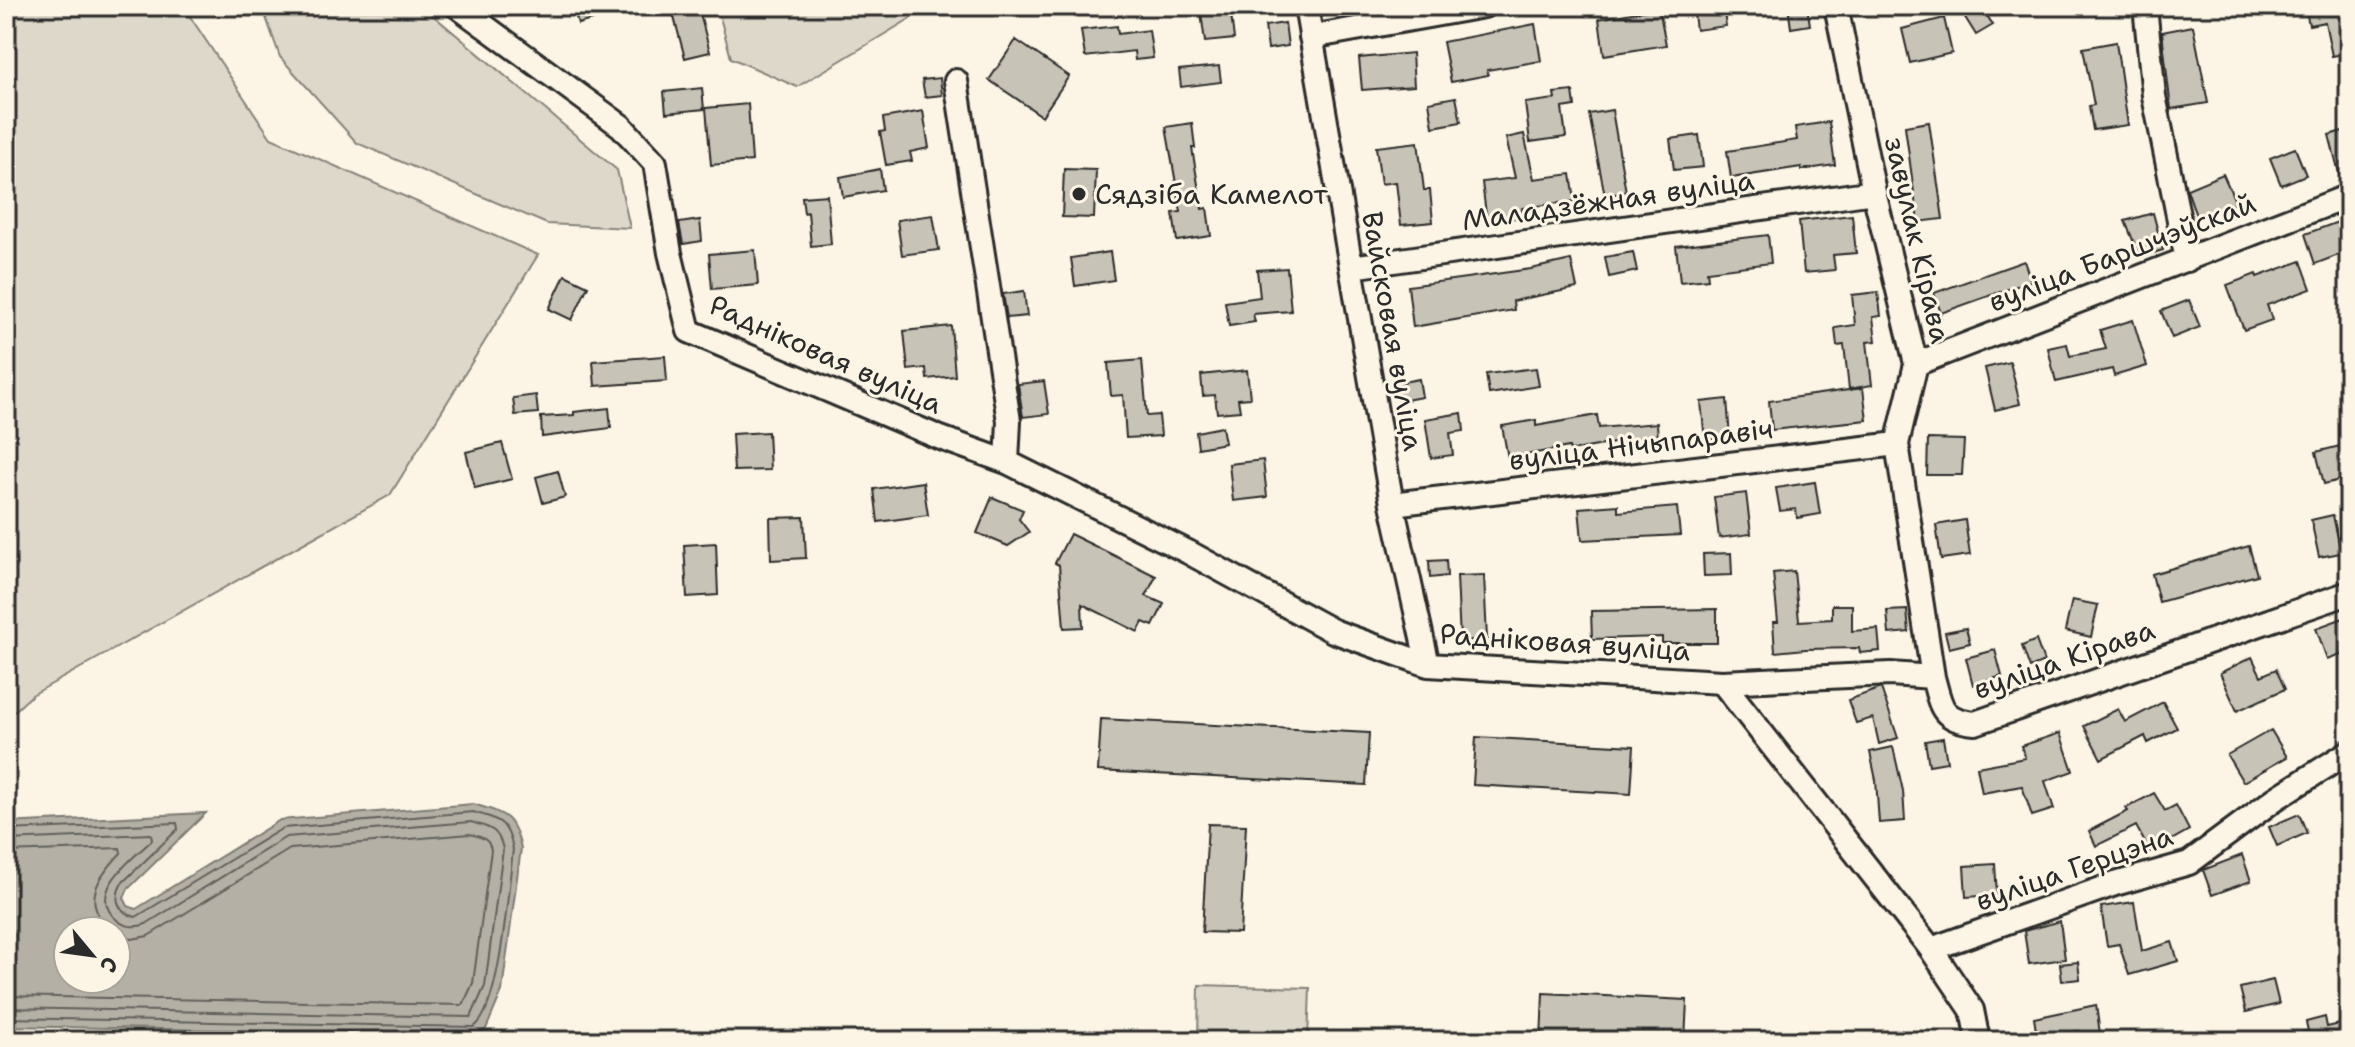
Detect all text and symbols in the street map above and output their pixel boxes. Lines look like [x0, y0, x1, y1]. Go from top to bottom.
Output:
street label: завулак Кірава [1876, 133, 1960, 347]
street label: Маладзёжная вуліца [1459, 161, 1757, 239]
place label: Сядзіба Камелот [1095, 175, 1328, 213]
street label: вуліца Баршчэўскай [1983, 184, 2261, 320]
marker: Сядзіба Камелот [1070, 185, 1088, 203]
street label: Вайсковая вуліца [1353, 208, 1433, 454]
street label: Радніковая вуліца [703, 286, 949, 422]
street label: вуліца Нічыпаравіч [1507, 409, 1775, 479]
street label: вуліца Кірава [1968, 610, 2160, 708]
street label: Радніковая вуліца [1438, 614, 1692, 670]
street label: вуліца Герцэна [1970, 816, 2178, 920]
north arrow [52, 915, 132, 995]
text: С [93, 952, 125, 977]

